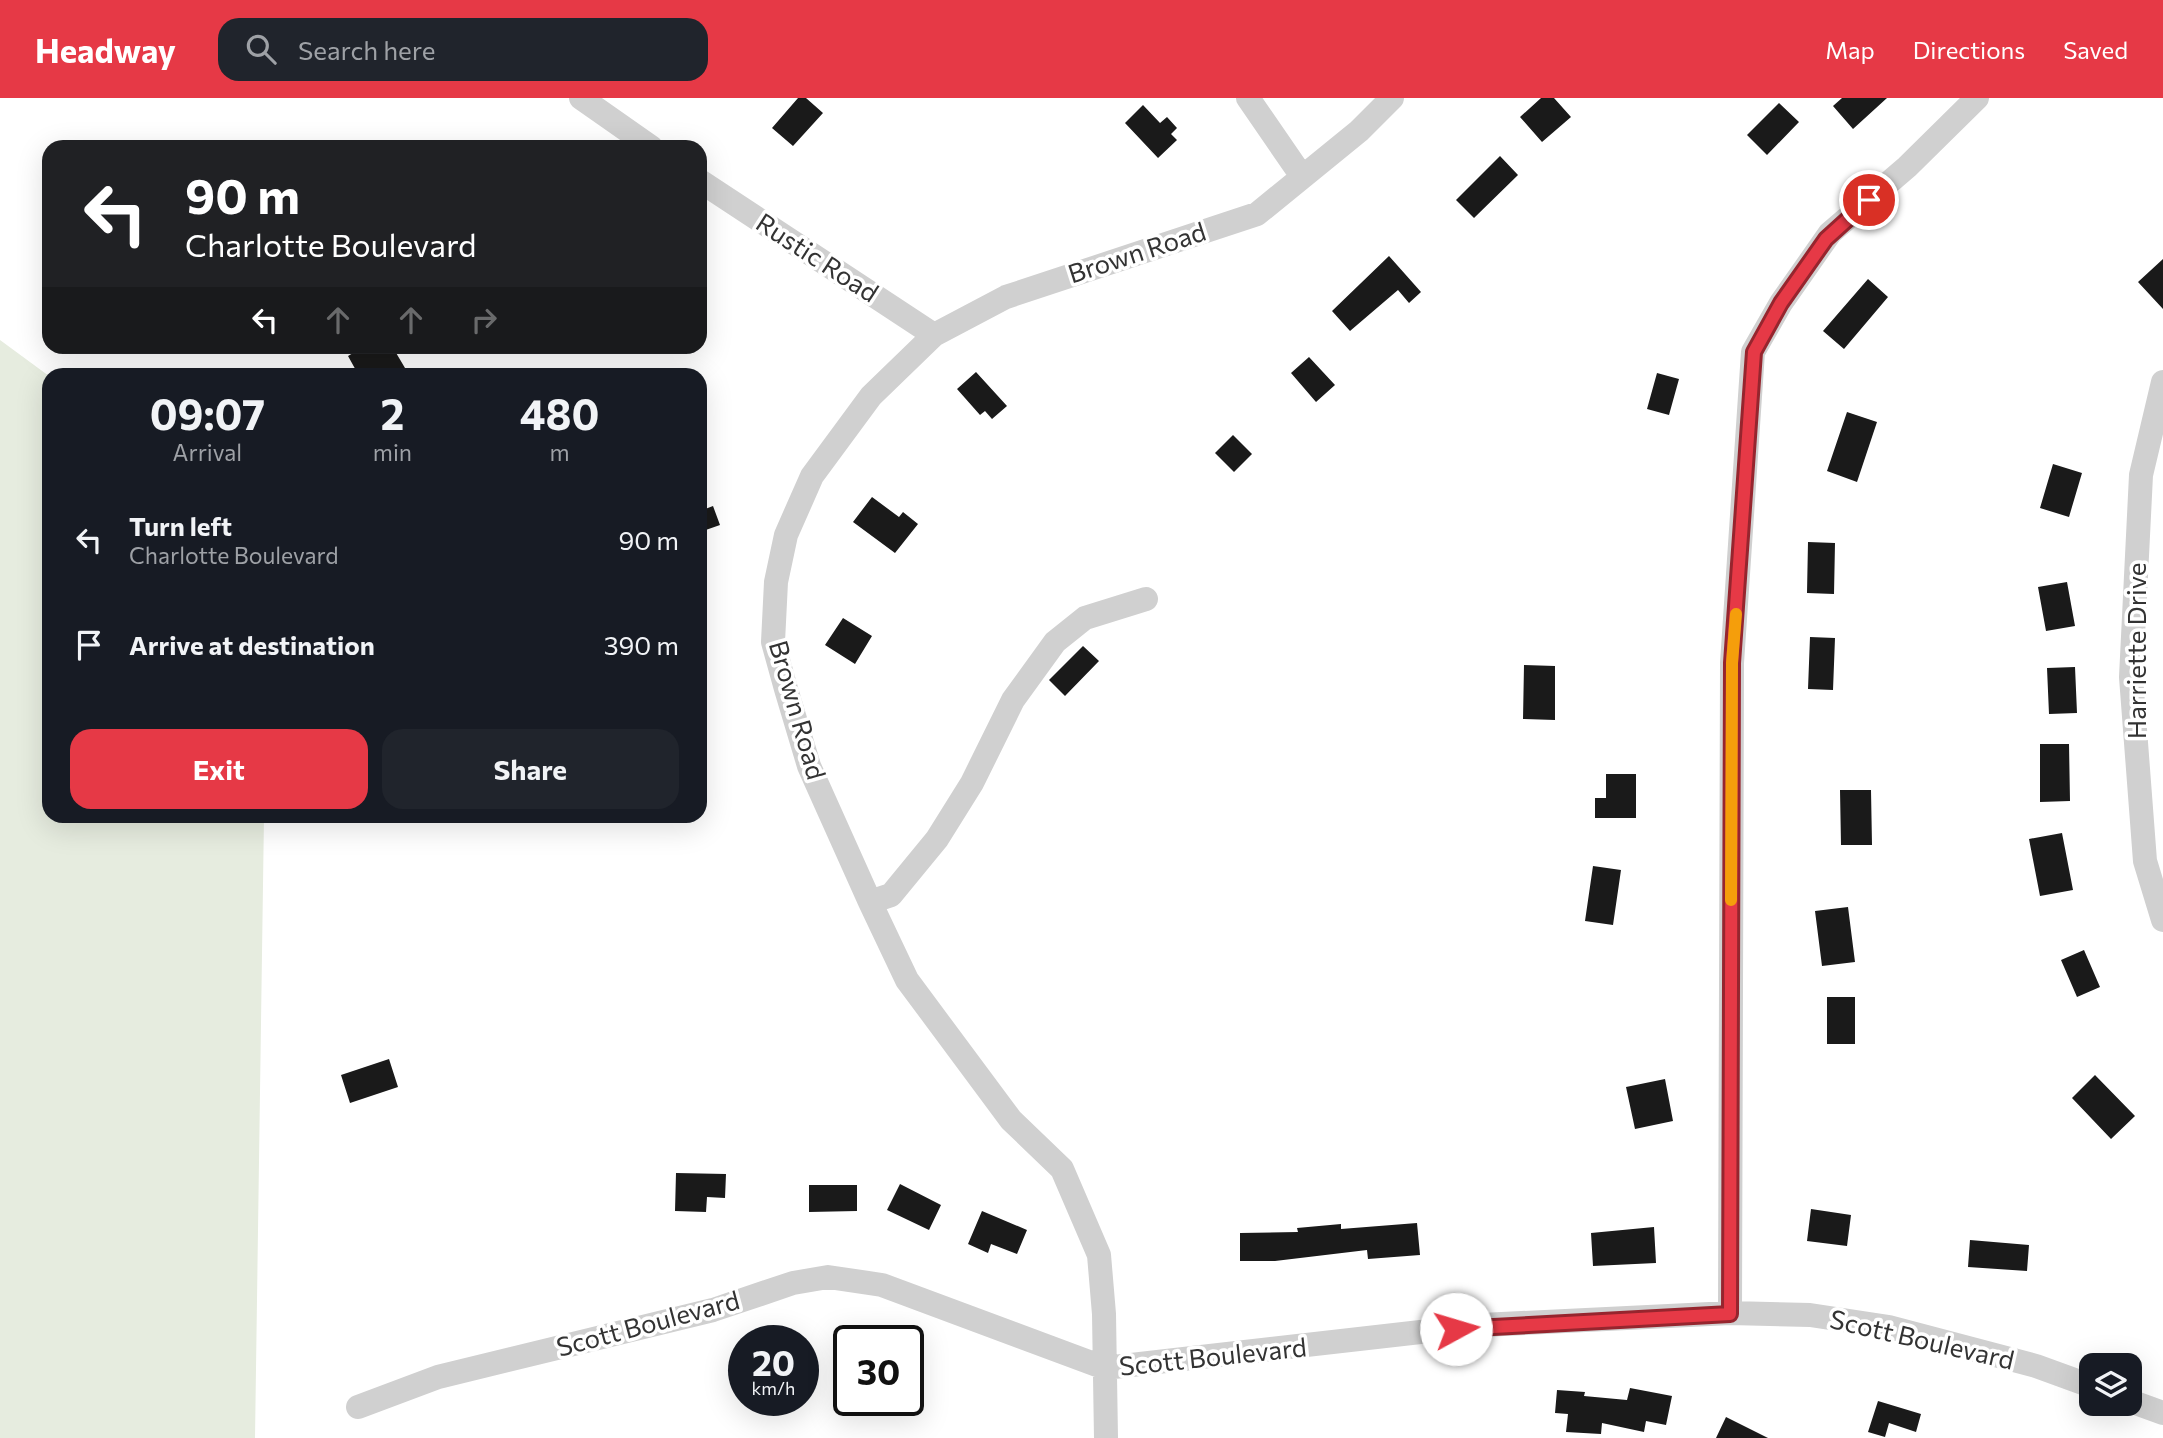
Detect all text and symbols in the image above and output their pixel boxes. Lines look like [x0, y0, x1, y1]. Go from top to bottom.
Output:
search box [218, 18, 708, 81]
text: Headway [35, 29, 176, 70]
icon: search [242, 30, 280, 68]
text: Search here [298, 34, 436, 65]
text: Map [1825, 35, 1875, 64]
text: Directions [1913, 35, 2025, 64]
text: Saved [2063, 35, 2128, 64]
text: 90 m [185, 164, 300, 224]
icon: left [70, 168, 161, 259]
pin [1839, 170, 1899, 230]
icon: arrive [1850, 181, 1888, 219]
street label: Rustic Road [751, 206, 885, 308]
street label: Brown Road [1064, 215, 1209, 288]
text: Charlotte Boulevard [185, 224, 477, 264]
icon: left [246, 301, 284, 339]
icon: ahead [319, 301, 357, 339]
icon: ahead [392, 301, 430, 339]
icon: right [465, 301, 503, 339]
text: 09:07 [150, 387, 265, 439]
text: 2 [380, 387, 404, 439]
text: 480 [520, 387, 599, 439]
text: Arrival [173, 438, 242, 466]
text: min [373, 438, 412, 466]
text: m [549, 438, 570, 466]
text: Turn left [129, 510, 232, 541]
icon: left [70, 521, 108, 559]
text: 90 m [619, 524, 679, 555]
text: Charlotte Boulevard [129, 541, 339, 569]
street label: Harriette Drive [2120, 563, 2151, 739]
icon: arrive [70, 626, 108, 664]
text: Arrive at destination [129, 629, 375, 660]
text: 390 m [604, 629, 679, 660]
street label: Brown Road [764, 636, 833, 783]
button: Exit [70, 729, 368, 809]
button: Share [382, 729, 679, 809]
street label: Scott Boulevard [553, 1283, 743, 1362]
position arrow [1419, 1292, 1493, 1366]
street label: Scott Boulevard [1827, 1302, 2018, 1375]
speed limit sign: 30 [833, 1325, 924, 1416]
street label: Scott Boulevard [1118, 1330, 1308, 1381]
text: 20 [752, 1340, 795, 1383]
map controls [2079, 1353, 2142, 1416]
button: layers [2079, 1353, 2142, 1416]
text: km/h [752, 1377, 795, 1399]

